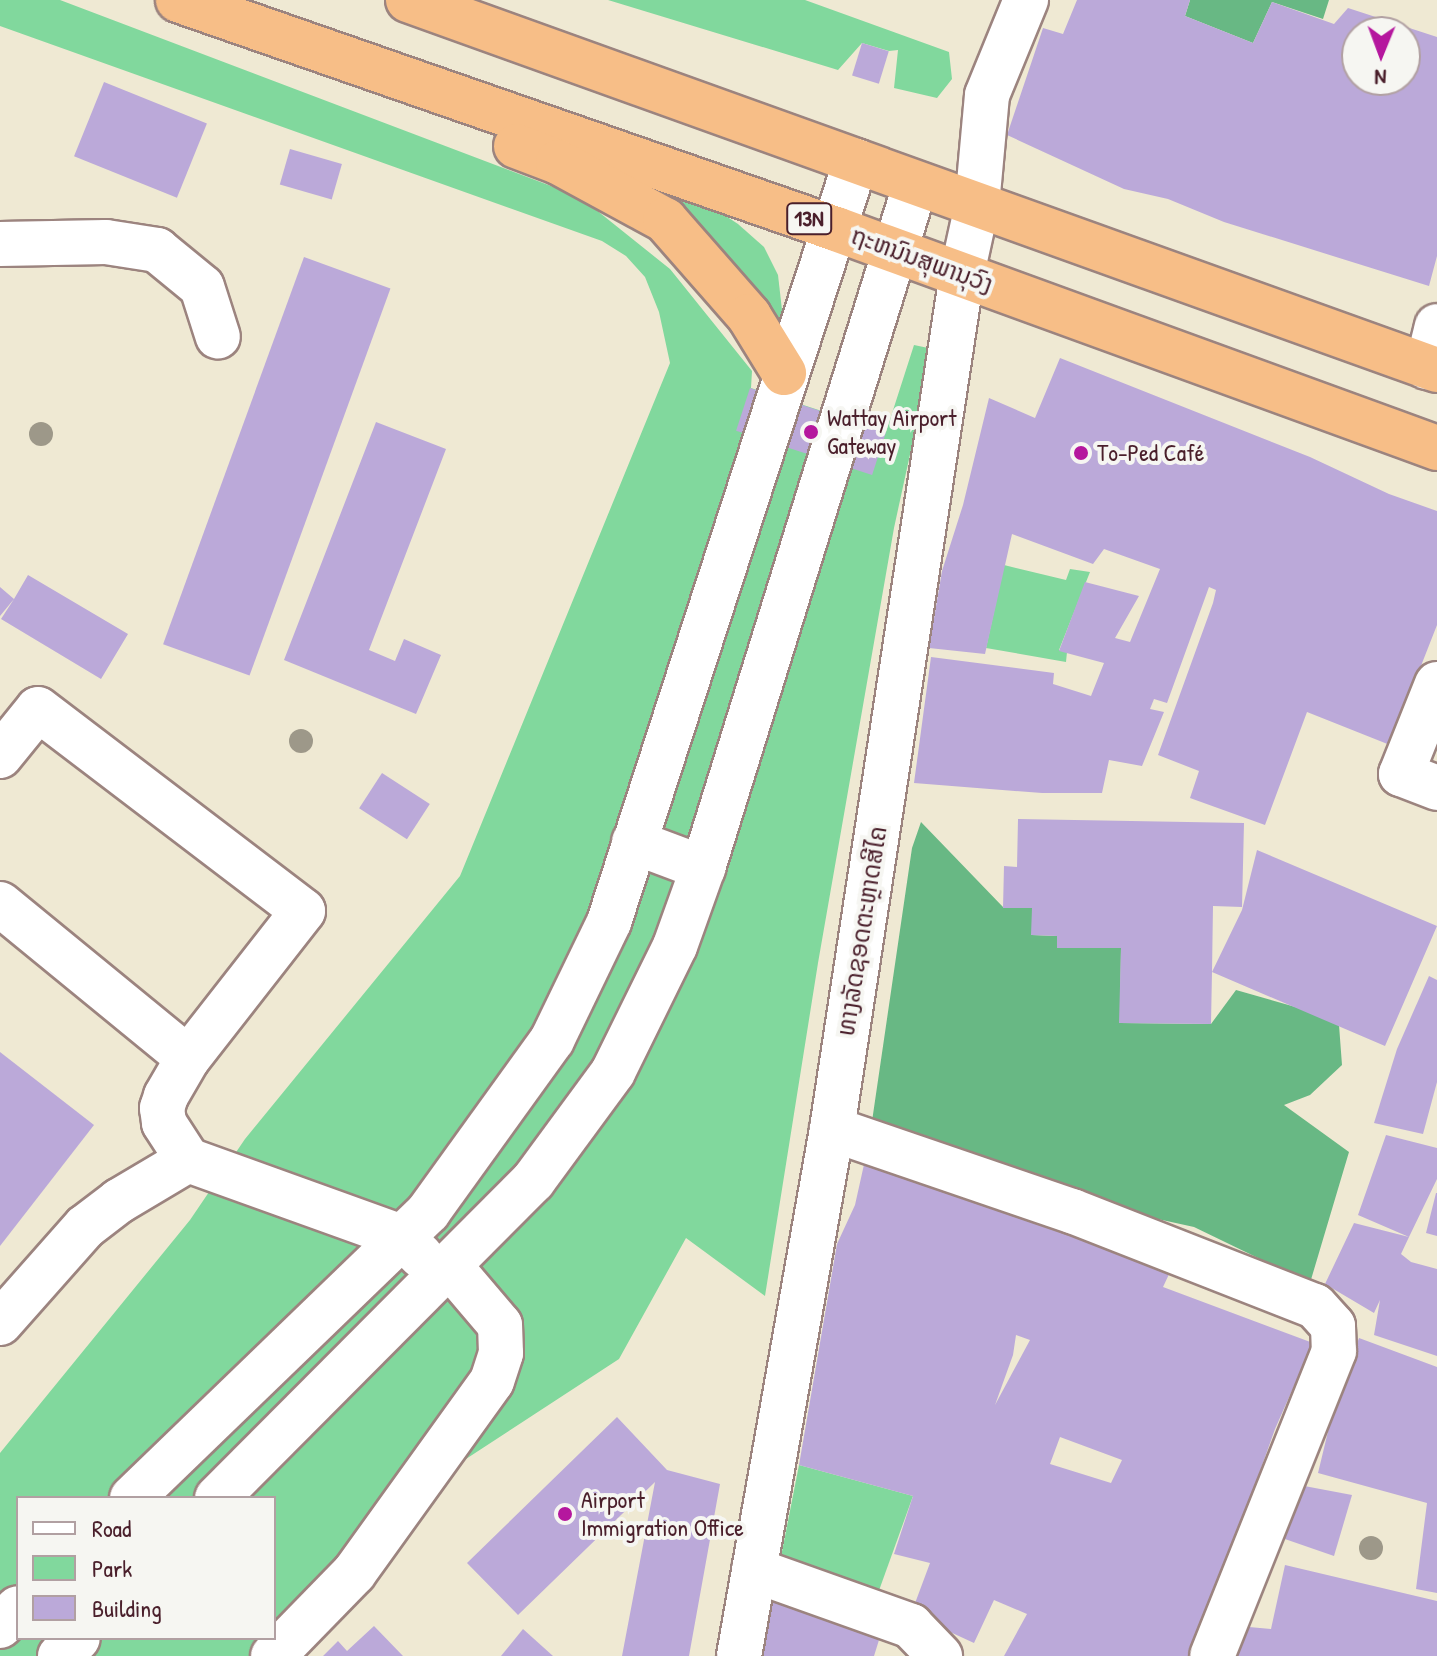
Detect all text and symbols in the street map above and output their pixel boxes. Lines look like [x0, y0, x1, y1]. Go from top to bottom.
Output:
north arrow [1341, 16, 1421, 96]
text: N [1374, 63, 1387, 93]
road number: 13N [785, 201, 833, 237]
street label: ຖະຫນົນສຸພານຸວົງ [847, 221, 997, 299]
place label: Wattay Airport Gateway [827, 404, 957, 460]
marker: Wattay Airport Gateway [802, 423, 820, 441]
place label: To-Ped Café [1097, 439, 1204, 467]
marker: To-Ped Café [1072, 444, 1090, 462]
street label: ທາງລັດຊອດຕະຫຼາດສີໄຄ [831, 824, 893, 1038]
place label: Airport Immigration Office [581, 1486, 744, 1542]
legend [16, 1496, 276, 1640]
marker: Airport Immigration Office [556, 1505, 574, 1523]
text: Road [92, 1512, 131, 1544]
text: Park [92, 1552, 132, 1584]
text: Building [92, 1592, 162, 1624]

